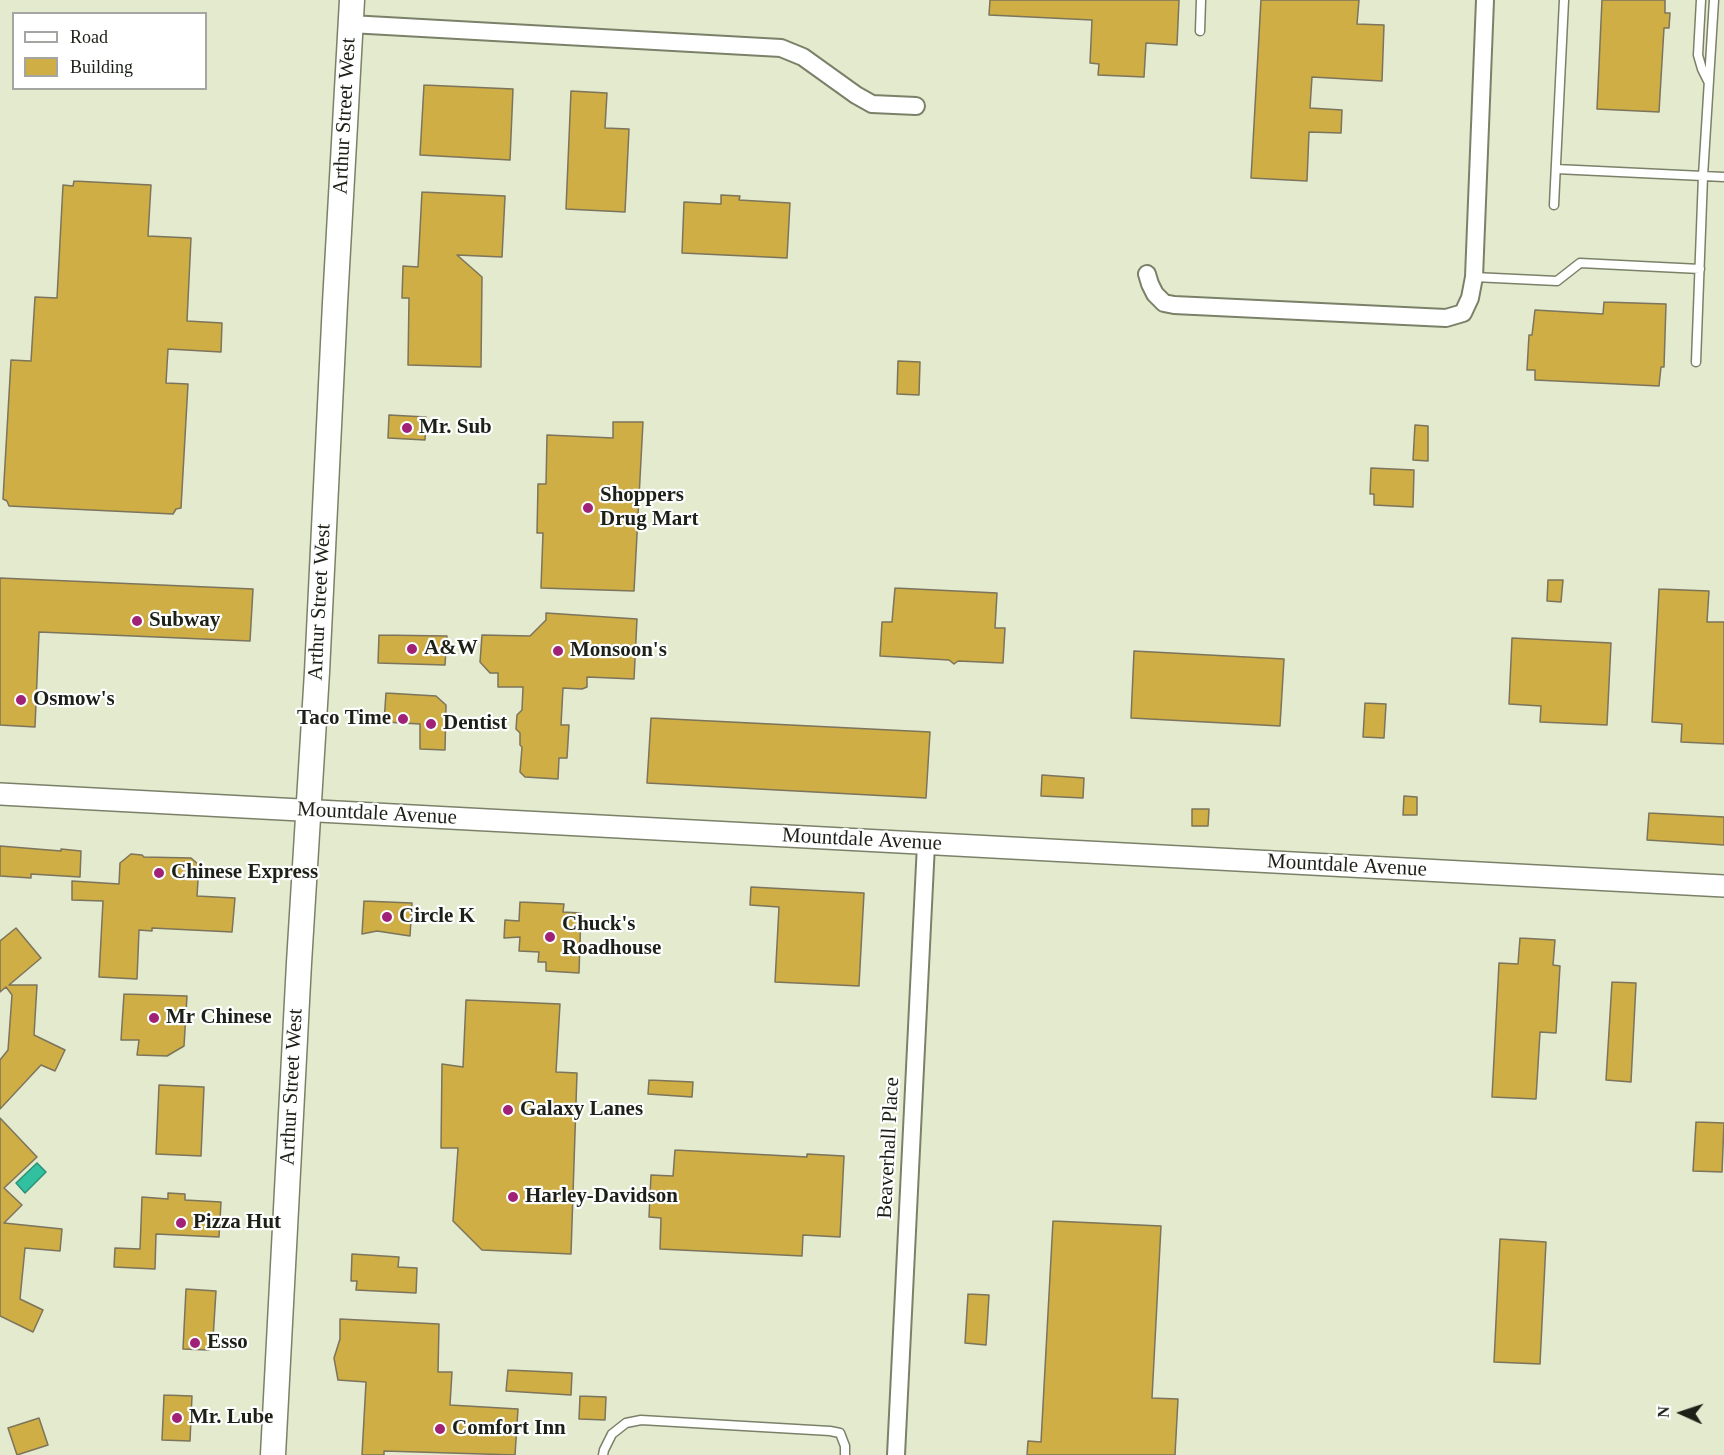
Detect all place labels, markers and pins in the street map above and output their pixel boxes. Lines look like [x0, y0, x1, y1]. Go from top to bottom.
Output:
place label: Mr. Sub [419, 415, 492, 441]
marker: Mr. Sub [400, 421, 414, 435]
place label: Shoppers Drug Mart [600, 483, 699, 533]
marker: Shoppers Drug Mart [581, 501, 595, 515]
place label: Subway [149, 608, 220, 634]
marker: Subway [130, 614, 144, 628]
place label: A&W [424, 636, 478, 662]
place label: Monsoon's [570, 638, 667, 664]
marker: A&W [405, 642, 419, 656]
marker: Monsoon's [551, 644, 565, 658]
place label: Osmow's [33, 687, 115, 713]
marker: Osmow's [14, 693, 28, 707]
place label: Taco Time [297, 706, 391, 732]
place label: Dentist [443, 711, 507, 737]
marker: Taco Time [396, 712, 410, 726]
marker: Dentist [424, 717, 438, 731]
place label: Chinese Express [171, 860, 318, 886]
marker: Chinese Express [152, 866, 166, 880]
place label: Circle K [399, 904, 475, 930]
marker: Circle K [380, 910, 394, 924]
place label: Chuck's Roadhouse [562, 912, 661, 962]
marker: Chuck's Roadhouse [543, 930, 557, 944]
place label: Mr Chinese [166, 1005, 272, 1031]
marker: Mr Chinese [147, 1011, 161, 1025]
place label: Galaxy Lanes [520, 1097, 643, 1123]
marker: Galaxy Lanes [501, 1103, 515, 1117]
place label: Harley-Davidson [525, 1184, 678, 1210]
marker: Harley-Davidson [506, 1190, 520, 1204]
place label: Pizza Hut [193, 1210, 281, 1236]
marker: Pizza Hut [174, 1216, 188, 1230]
place label: Esso [207, 1330, 248, 1356]
marker: Esso [188, 1336, 202, 1350]
place label: Mr. Lube [189, 1405, 273, 1431]
marker: Mr. Lube [170, 1411, 184, 1425]
place label: Comfort Inn [452, 1416, 566, 1442]
marker: Comfort Inn [433, 1422, 447, 1436]

